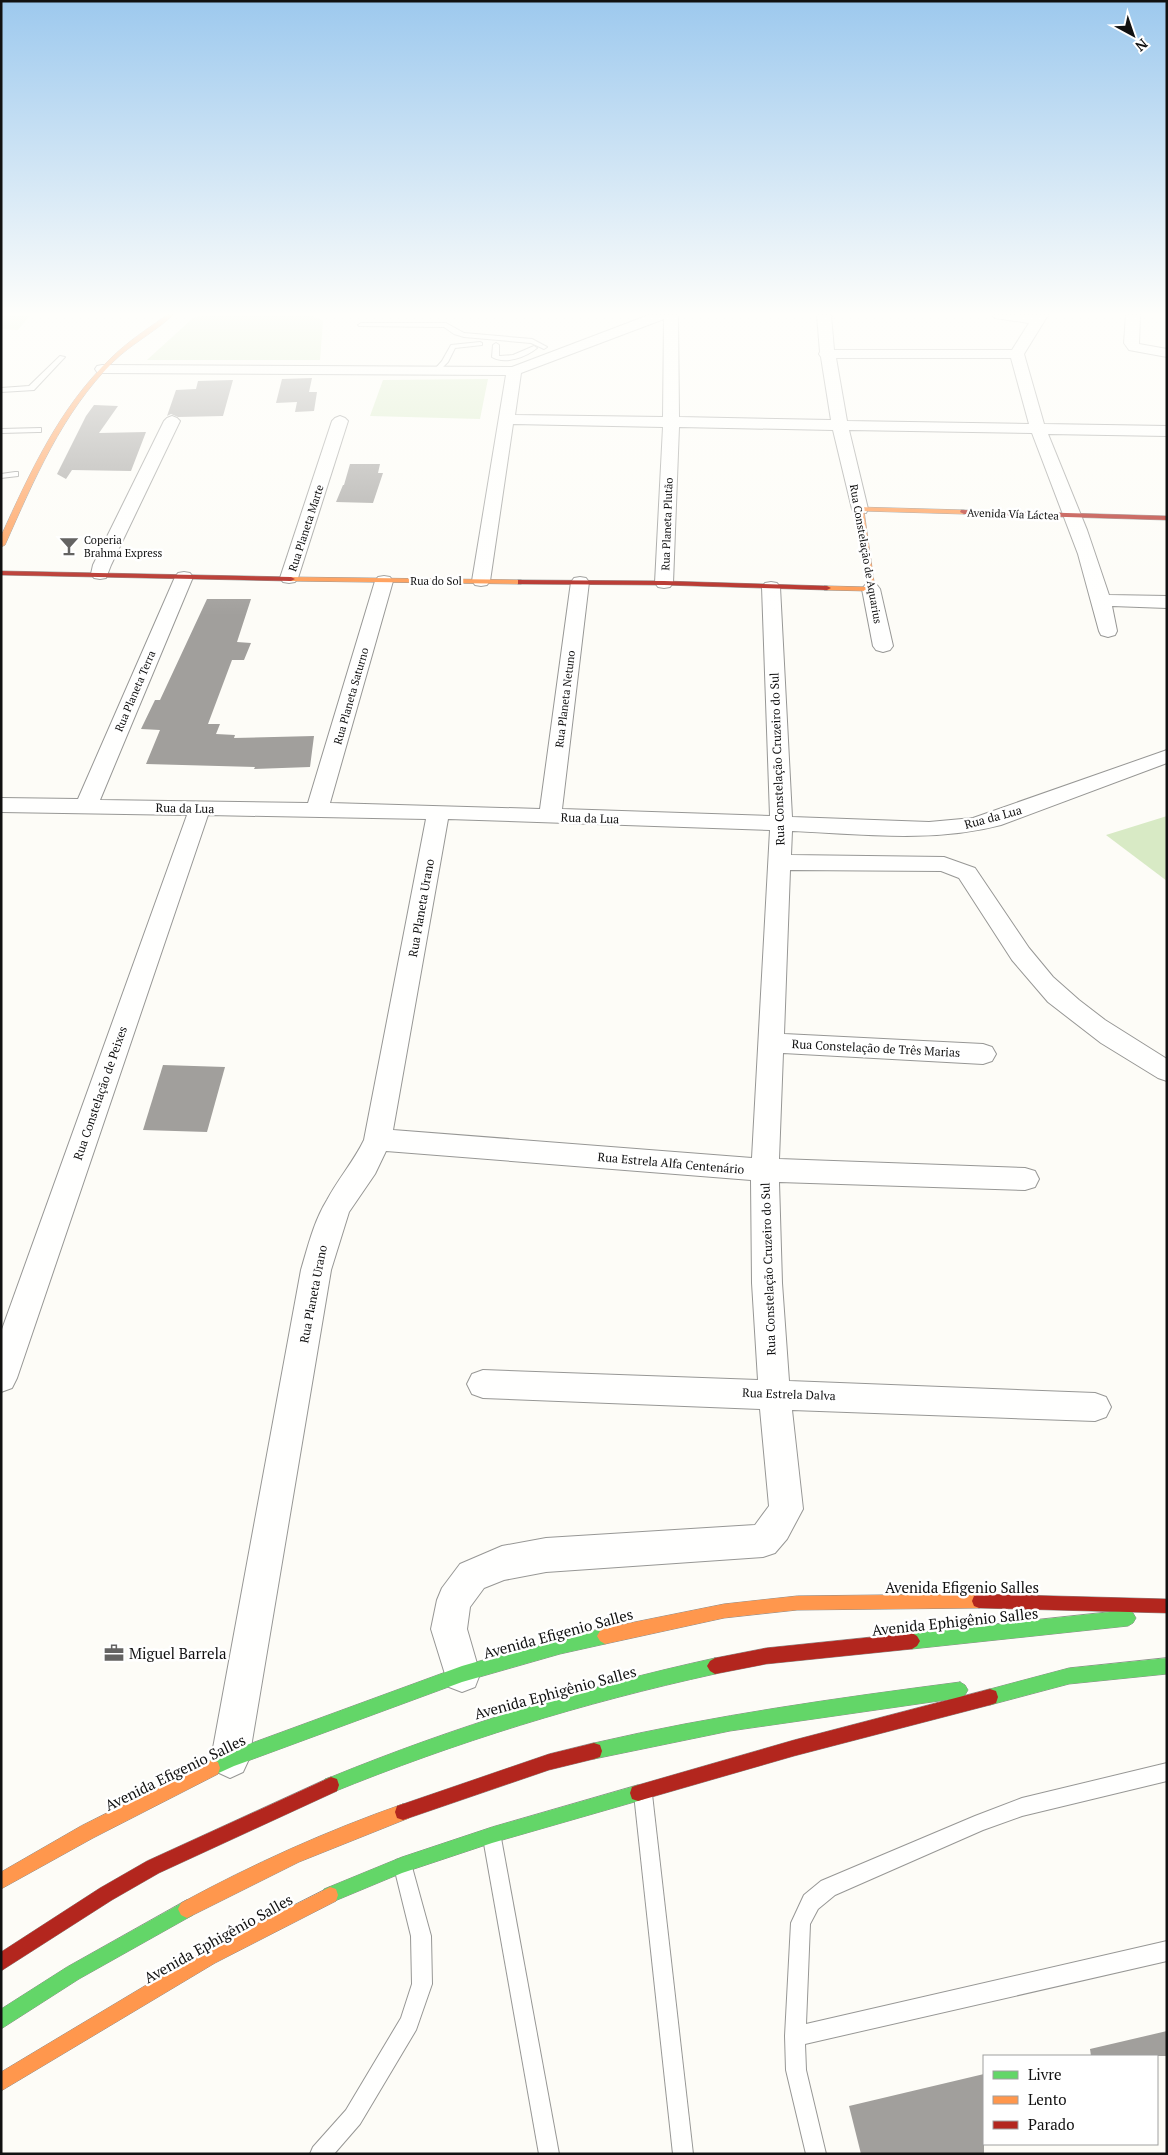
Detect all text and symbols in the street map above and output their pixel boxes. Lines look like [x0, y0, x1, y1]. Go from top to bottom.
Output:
north arrow [1108, 10, 1158, 60]
text: N [1131, 35, 1152, 56]
street label: Rua Planeta Plutão [658, 477, 676, 571]
street label: Rua Planeta Marte [285, 482, 327, 573]
street label: Rua Constelação de Aquarius [847, 483, 885, 625]
street label: Avenida Vía Láctea [967, 505, 1060, 523]
place label: Coperia Brahma Express [84, 533, 163, 560]
bar icon: Coperia Brahma Express [58, 535, 80, 557]
street label: Rua do Sol [410, 574, 462, 588]
street label: Rua Planeta Saturno [330, 646, 372, 746]
street label: Rua Planeta Terra [112, 648, 159, 734]
street label: Rua Planeta Netuno [552, 650, 578, 748]
street label: Rua Constelação Cruzeiro do Sul [766, 672, 788, 846]
street label: Rua da Lua [156, 800, 214, 816]
street label: Rua da Lua [963, 802, 1023, 832]
street label: Rua da Lua [560, 809, 620, 827]
street label: Rua Planeta Urano [405, 857, 437, 958]
street label: Rua Constelação de Peixes [70, 1024, 130, 1162]
street label: Rua Constelação de Três Marias [791, 1036, 961, 1060]
street label: Rua Estrela Alfa Centenário [597, 1149, 745, 1177]
street label: Rua Constelação Cruzeiro do Sul [757, 1182, 779, 1356]
street label: Rua Planeta Urano [296, 1243, 330, 1344]
street label: Rua Estrela Dalva [742, 1385, 836, 1403]
street label: Avenida Efigenio Salles [885, 1577, 1039, 1597]
street label: Avenida Ephigênio Salles [871, 1602, 1039, 1640]
street label: Avenida Efigenio Salles [481, 1603, 635, 1663]
office icon: Miguel Barrela [103, 1642, 125, 1664]
place label: Miguel Barrela [129, 1643, 227, 1663]
street label: Avenida Ephigênio Salles [472, 1661, 638, 1723]
street label: Avenida Efigenio Salles [101, 1729, 249, 1815]
street label: Avenida Ephigênio Salles [140, 1889, 296, 1987]
legend [983, 2055, 1158, 2145]
text: Livre [1028, 2064, 1062, 2084]
text: Lento [1028, 2089, 1067, 2109]
text: Parado [1028, 2114, 1074, 2134]

